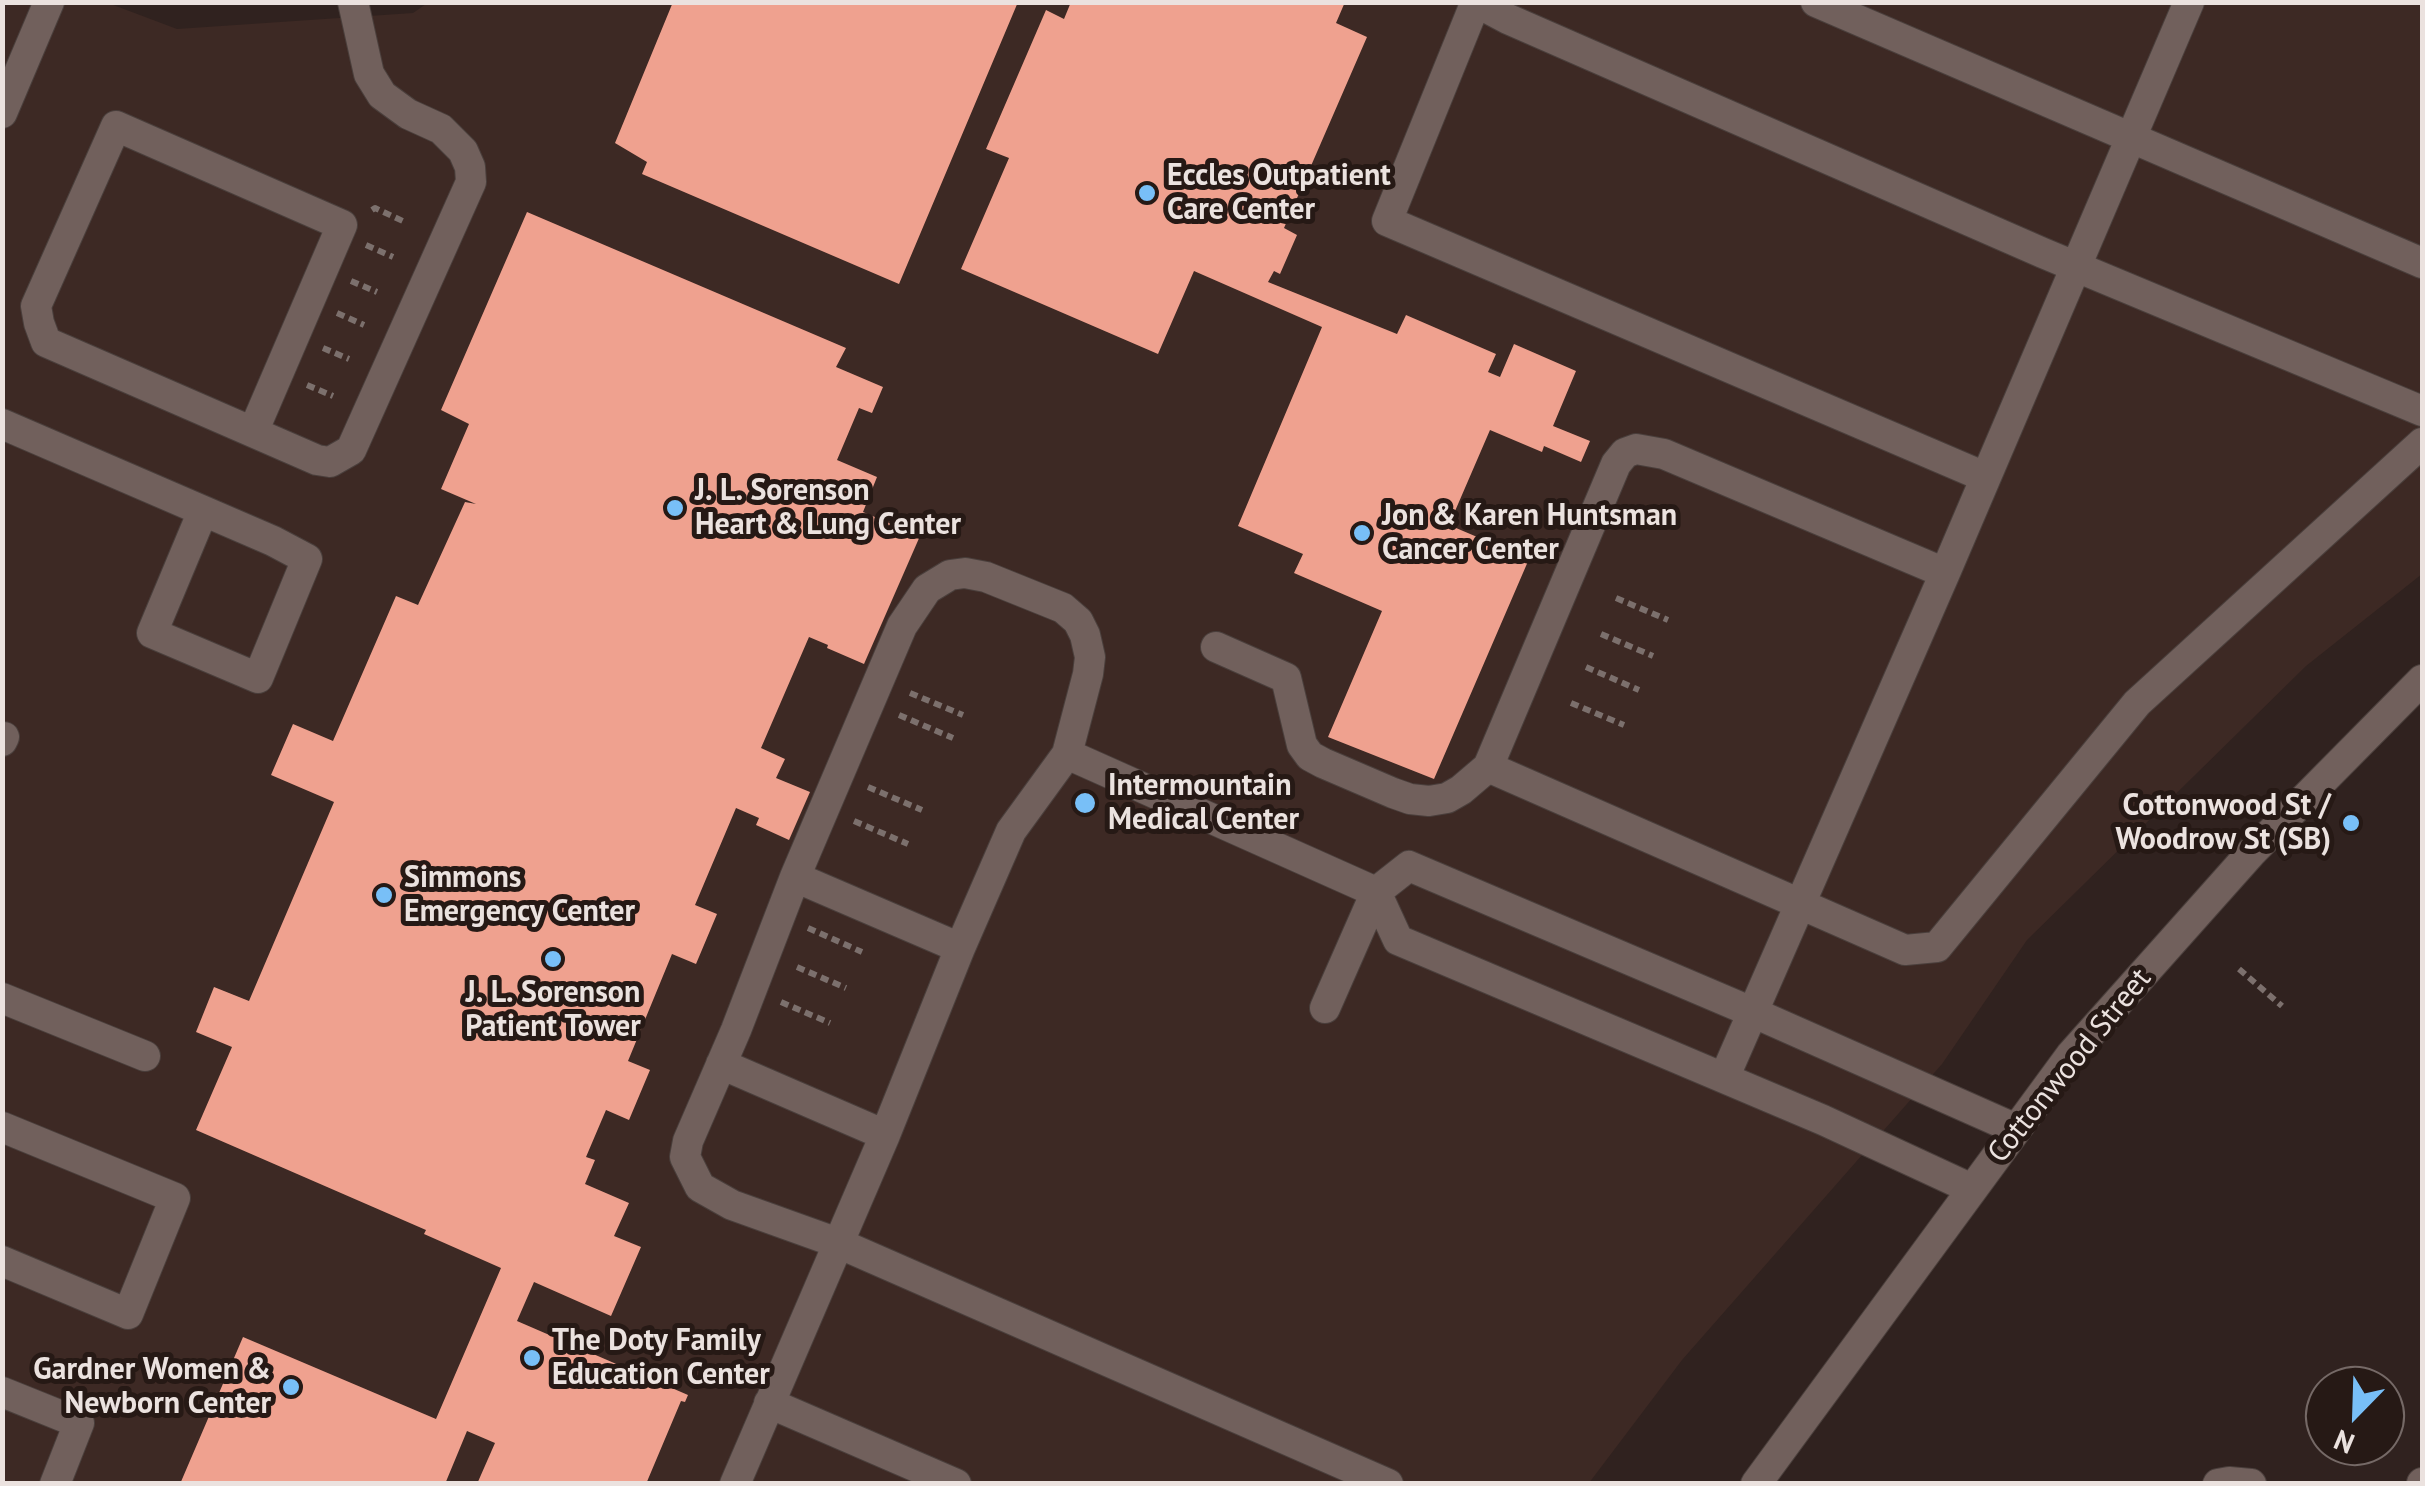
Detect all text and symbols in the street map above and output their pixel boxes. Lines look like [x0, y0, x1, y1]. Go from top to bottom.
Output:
place label: Eccles Outpatient Care Center [1167, 158, 1391, 228]
marker: Eccles Outpatient Care Center [1136, 182, 1158, 204]
place label: J. L. Sorenson Heart & Lung Center [695, 473, 961, 544]
marker: J. L. Sorenson Heart & Lung Center [664, 497, 686, 519]
place label: Jon & Karen Huntsman Cancer Center [1382, 498, 1677, 568]
marker: Jon & Karen Huntsman Cancer Center [1351, 522, 1373, 544]
place label: Intermountain Medical Center [1108, 768, 1299, 838]
place label: Cottonwood St / Woodrow St (SB) [2116, 788, 2331, 858]
marker: Intermountain Medical Center [1072, 790, 1098, 816]
marker: Cottonwood St / Woodrow St (SB) [2340, 812, 2362, 834]
place label: Simmons Emergency Center [404, 860, 635, 930]
marker: Simmons Emergency Center [373, 884, 395, 906]
marker: J. L. Sorenson Patient Tower [542, 948, 564, 970]
street label: Cottonwood Street [1981, 962, 2159, 1170]
place label: J. L. Sorenson Patient Tower [465, 975, 641, 1046]
place label: The Doty Family Education Center [552, 1323, 770, 1394]
marker: The Doty Family Education Center [521, 1347, 543, 1369]
place label: Gardner Women & Newborn Center [33, 1352, 271, 1422]
north arrow [2305, 1366, 2405, 1466]
marker: Gardner Women & Newborn Center [280, 1376, 302, 1398]
text: N [2328, 1422, 2360, 1463]

